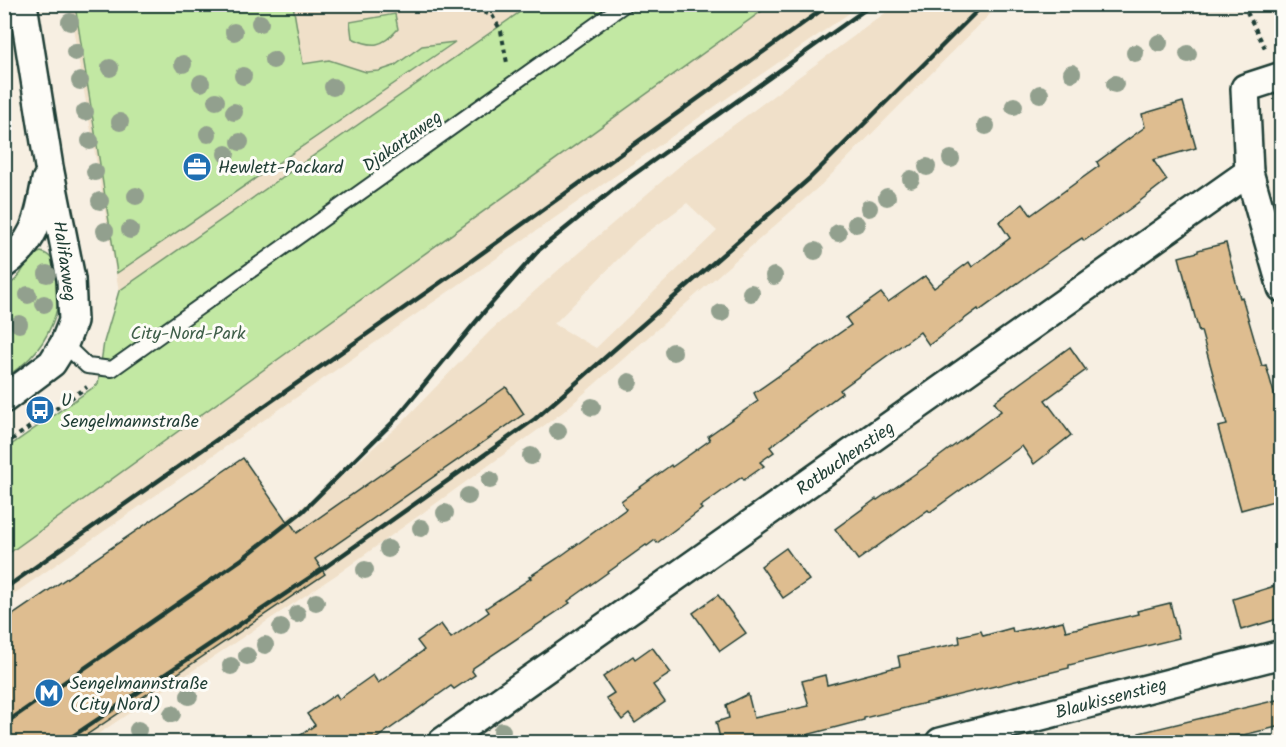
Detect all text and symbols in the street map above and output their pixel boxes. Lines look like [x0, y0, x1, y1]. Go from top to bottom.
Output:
street label: Djakartaweg [357, 104, 449, 180]
office icon: Hewlett-Packard [181, 151, 213, 183]
place label: Hewlett-Packard [218, 154, 344, 183]
street label: Halifaxweg [44, 219, 84, 303]
park label: City-Nord-Park [131, 320, 246, 349]
place label: U Sengelmannstraße [61, 387, 199, 437]
bus stop icon: U Sengelmannstraße [24, 394, 56, 426]
street label: Rotbuchenstieg [791, 414, 901, 504]
place label: Sengelmannstraße (City Nord) [70, 670, 208, 720]
street label: Blaukissenstieg [1052, 671, 1170, 728]
metro station icon: Sengelmannstraße (City Nord) [33, 677, 65, 709]

